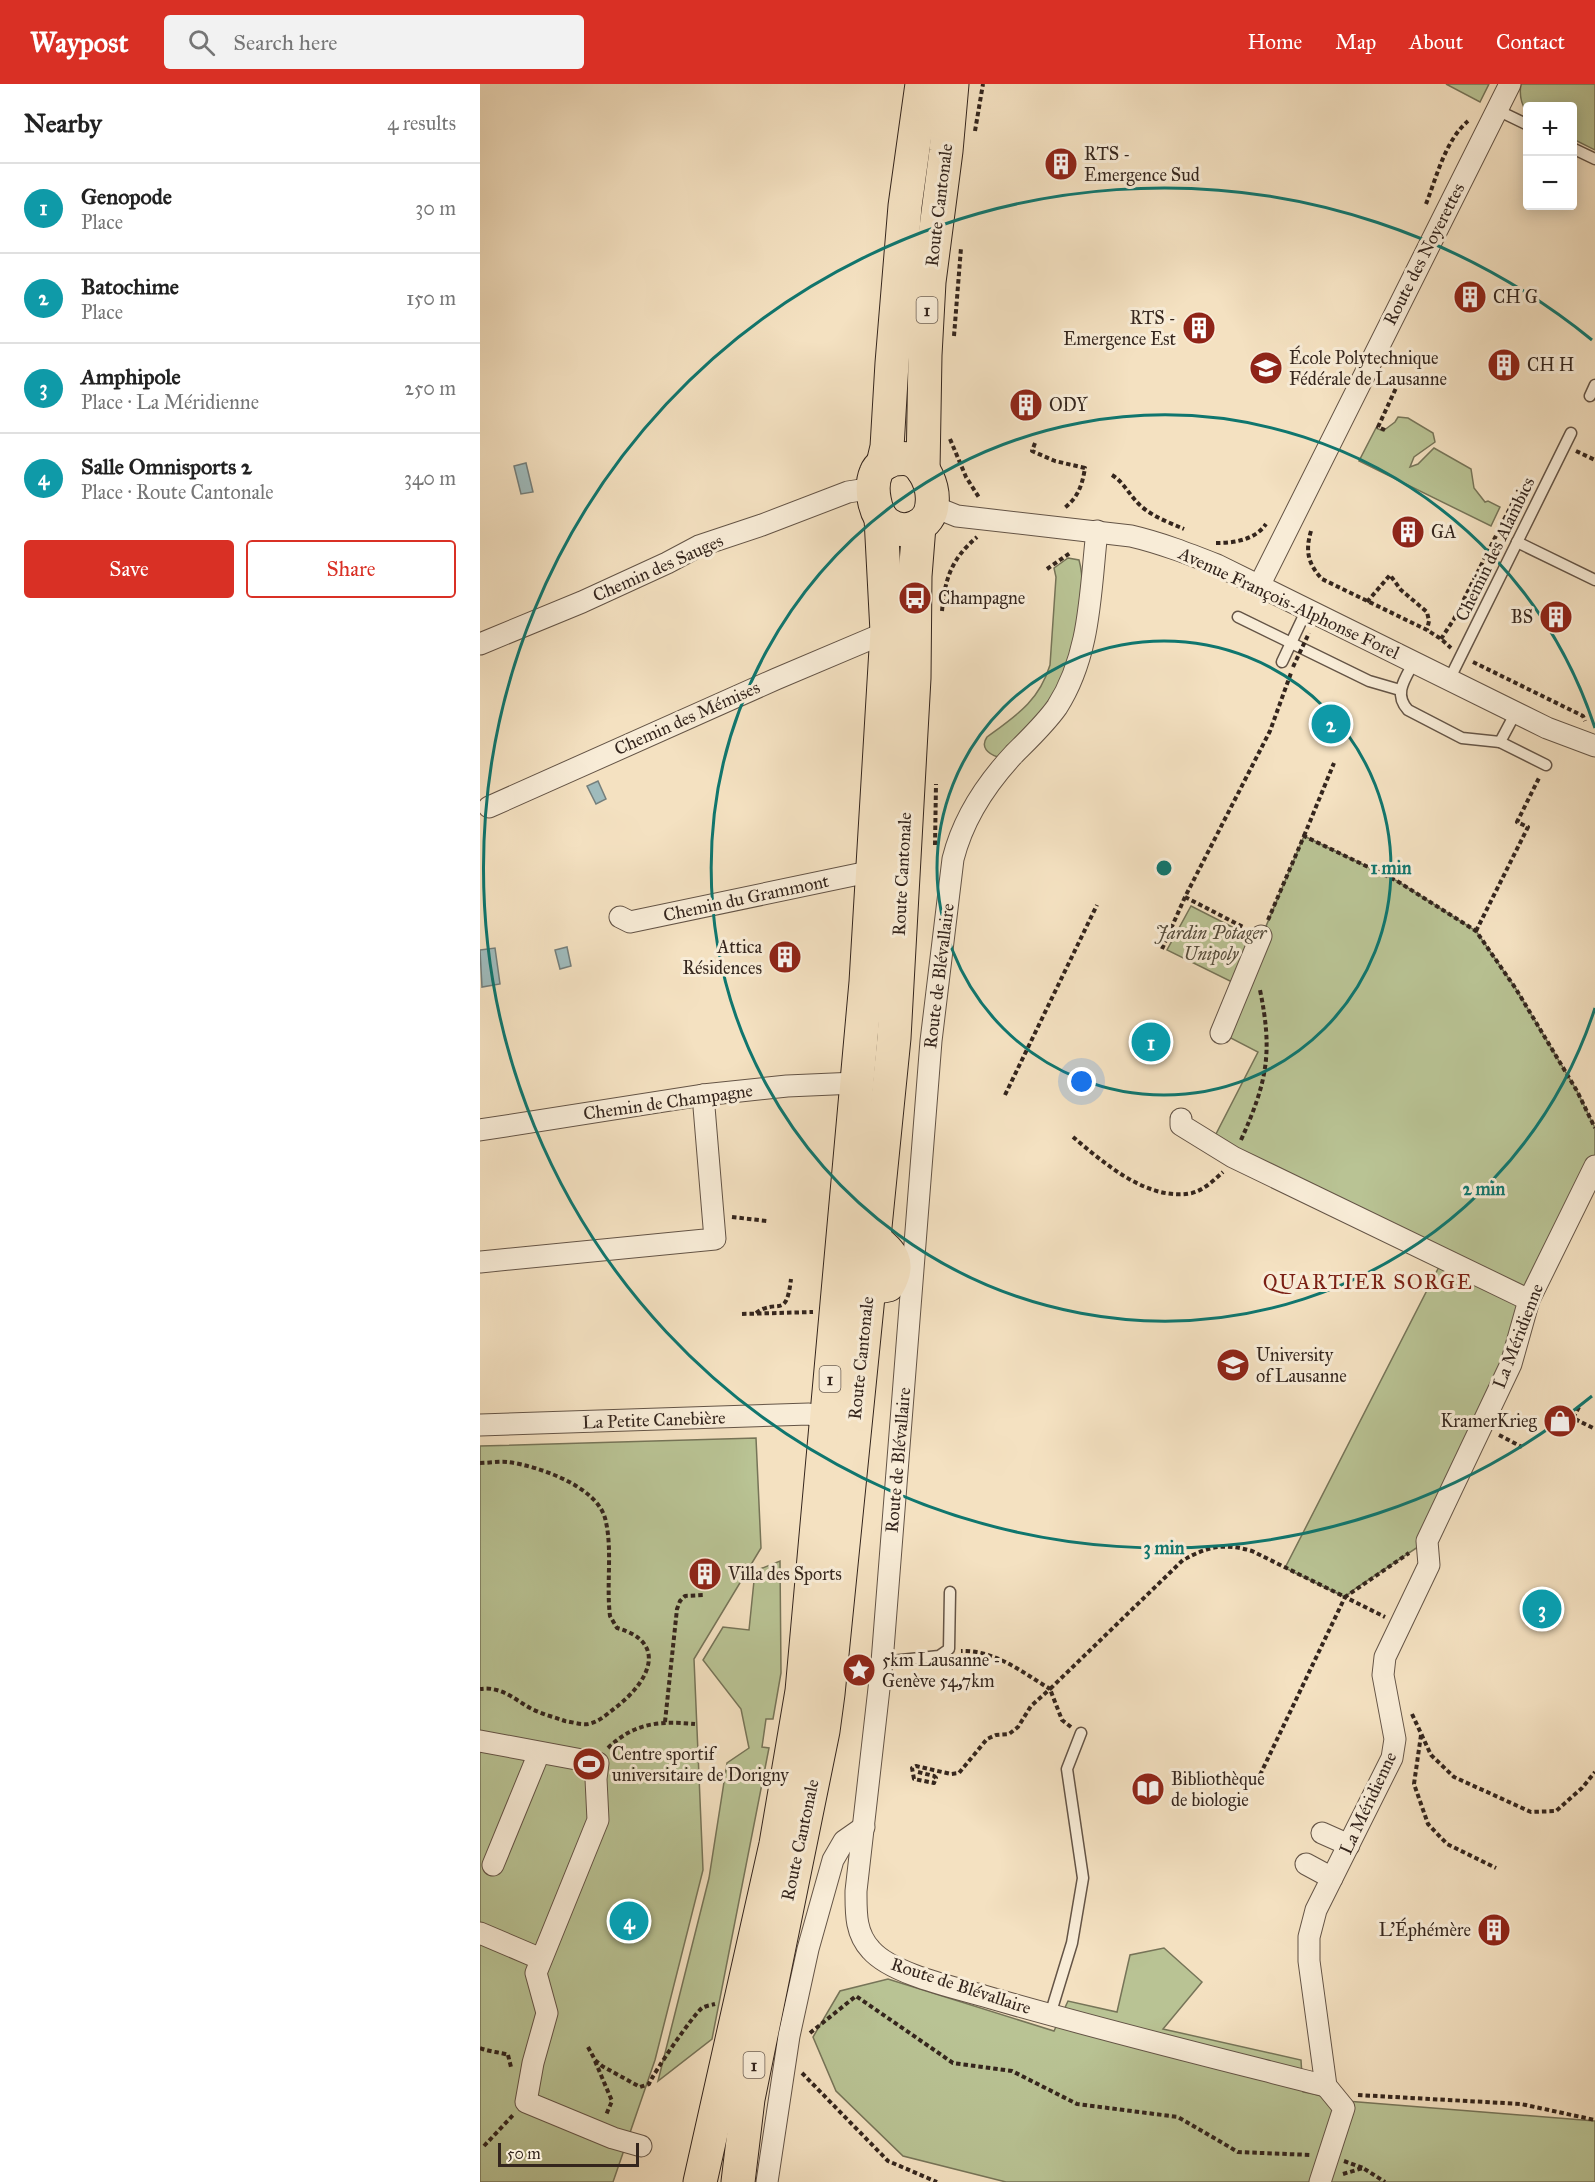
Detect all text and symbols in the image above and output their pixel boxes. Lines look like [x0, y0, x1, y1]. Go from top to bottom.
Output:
search box [164, 15, 584, 69]
text: Waypost [30, 25, 128, 60]
icon: search [185, 26, 218, 59]
text: Search here [233, 29, 337, 56]
text: Home [1247, 29, 1302, 55]
text: Map [1335, 29, 1376, 55]
text: About [1409, 29, 1463, 55]
text: Contact [1496, 29, 1565, 55]
map controls [1523, 102, 1577, 210]
button: + [1523, 102, 1577, 156]
text: Nearby [24, 107, 102, 139]
text: 4 results [387, 111, 456, 135]
street label: Route Cantonale [921, 142, 957, 268]
place label: RTS - Emergence Sud [1084, 143, 1200, 187]
building icon: RTS - Emergence Sud [1043, 146, 1079, 182]
button: − [1523, 156, 1577, 210]
street label: Route des Noyerettes [1379, 179, 1469, 329]
text: Genopode [81, 183, 172, 210]
text: 1 [40, 196, 47, 220]
text: 30 m [415, 196, 456, 220]
text: Place [81, 210, 123, 234]
text: Batochime [81, 273, 179, 300]
building icon: CH G [1452, 279, 1488, 315]
text: 2 [39, 286, 48, 310]
text: 150 m [406, 286, 456, 310]
place label: CH G [1493, 286, 1538, 308]
road number: 1 [916, 297, 938, 323]
text: Place [81, 300, 123, 324]
place label: RTS - Emergence Est [1063, 307, 1177, 351]
building icon: RTS - Emergence Est [1181, 310, 1217, 346]
place label: École Polytechnique Fédérale de Lausanne [1289, 345, 1447, 390]
building icon: CH H [1486, 347, 1522, 383]
school or university icon: École Polytechnique Fédérale de Lausanne [1248, 350, 1284, 386]
place label: CH H [1527, 354, 1574, 376]
text: Amphipole [81, 363, 181, 390]
text: 3 [40, 376, 48, 400]
text: 250 m [404, 376, 456, 400]
building icon: ODY [1008, 387, 1044, 423]
text: Place · La Méridienne [81, 390, 259, 414]
place label: ODY [1049, 394, 1088, 416]
text: Salle Omnisports 2 [81, 453, 252, 480]
text: 4 [38, 466, 49, 490]
text: 340 m [404, 466, 456, 490]
street label: Chemin des Alambics [1451, 473, 1539, 625]
text: Place · Route Cantonale [81, 480, 274, 504]
building icon: GA [1390, 514, 1426, 550]
place label: GA [1431, 521, 1456, 543]
street label: Chemin des Sauges [589, 529, 727, 608]
button: Save [24, 540, 234, 598]
button: Share [246, 540, 456, 598]
street label: Avenue François-Alphonse Forel [1174, 542, 1403, 664]
bus stop icon: Champagne [897, 580, 933, 616]
place label: Champagne [938, 587, 1025, 610]
building icon: BS [1538, 599, 1574, 635]
place label: BS [1511, 606, 1533, 628]
street label: Chemin des Mémises [611, 676, 763, 760]
pin: 2 [1312, 702, 1350, 746]
street label: Route Cantonale [888, 812, 916, 936]
text: 1 min [1371, 857, 1412, 879]
centre of rings [1154, 858, 1174, 878]
street label: Chemin du Grammont [661, 870, 831, 926]
street label: Route de Blévallaire [919, 902, 959, 1050]
park label: Jardin Potager Unipoly [1154, 922, 1268, 966]
place label: Attica Résidences [683, 936, 762, 979]
building icon: Attica Résidences [767, 939, 803, 975]
pin: 1 [1132, 1020, 1170, 1064]
your location [1067, 1067, 1096, 1096]
street label: Chemin de Champagne [582, 1079, 754, 1126]
text: 2 min [1463, 1178, 1506, 1200]
district label: QUARTIER SORGE [1263, 1269, 1473, 1295]
street label: La Méridienne [1488, 1280, 1548, 1392]
street label: Route Cantonale [844, 1295, 878, 1421]
place label: University of Lausanne [1256, 1344, 1347, 1387]
school or university icon: University of Lausanne [1215, 1347, 1251, 1383]
road number: 1 [820, 1366, 840, 1392]
street label: Route de Blévallaire [881, 1386, 915, 1534]
shop icon: KramerKrieg [1542, 1403, 1578, 1439]
street label: La Petite Canebière [582, 1407, 726, 1433]
place label: KramerKrieg [1441, 1410, 1538, 1433]
text: 3 min [1144, 1537, 1185, 1560]
building icon: Villa des Sports [687, 1556, 723, 1592]
place label: Villa des Sports [727, 1563, 842, 1585]
pin: 3 [1522, 1586, 1562, 1631]
place label: 5km Lausanne - Genève 54,7km [882, 1649, 1001, 1692]
place icon: 5km Lausanne - Genève 54,7km [841, 1652, 877, 1688]
place label: Centre sportif universitaire de Dorigny [612, 1743, 789, 1787]
sports icon: Centre sportif universitaire de Dorigny [571, 1746, 607, 1782]
street label: La Méridienne [1335, 1748, 1401, 1858]
place label: Bibliothèque de biologie [1171, 1768, 1265, 1812]
library icon: Bibliothèque de biologie [1130, 1771, 1166, 1807]
street label: Route Cantonale [776, 1777, 824, 1903]
pin: 4 [610, 1898, 648, 1944]
building icon: L'Éphémère [1476, 1912, 1512, 1948]
place label: L'Éphémère [1379, 1917, 1471, 1941]
street label: Route de Blévallaire [888, 1953, 1034, 2019]
road number: 1 [744, 2052, 764, 2078]
scale bar [498, 2140, 639, 2168]
text: 50 m [507, 2144, 541, 2163]

